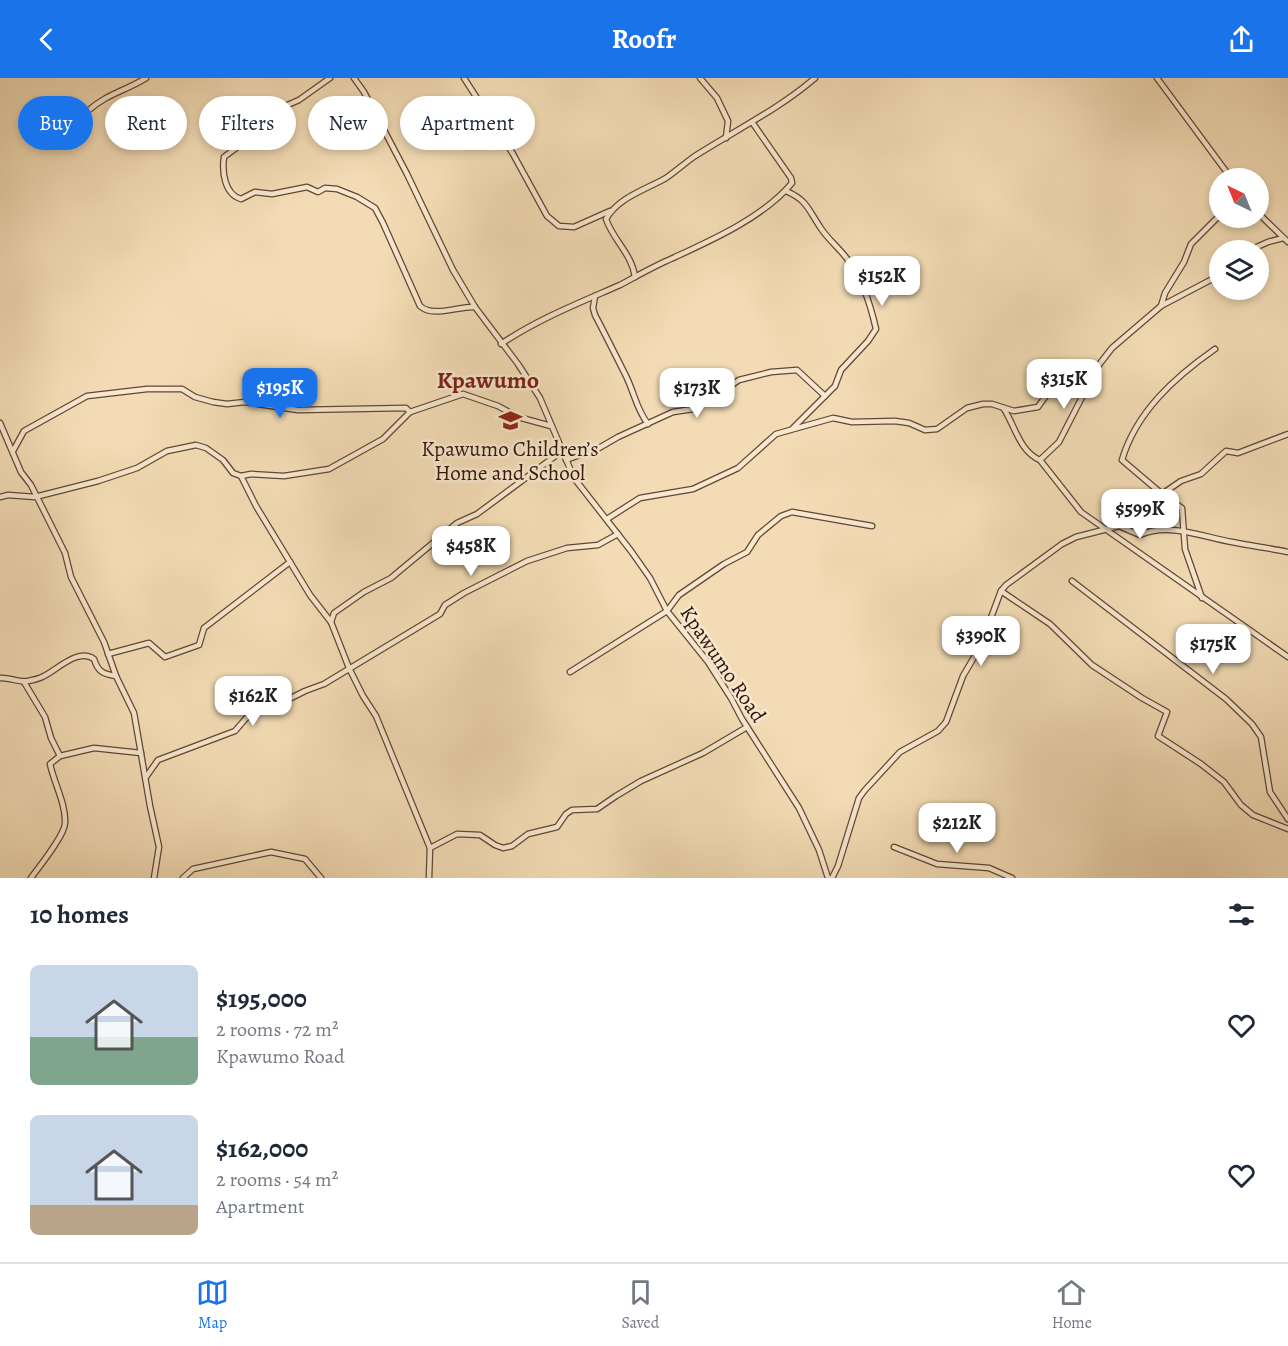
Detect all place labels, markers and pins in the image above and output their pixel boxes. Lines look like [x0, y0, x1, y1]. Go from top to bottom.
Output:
pin: $152K [840, 256, 924, 307]
pin: $315K [1022, 359, 1106, 410]
pin: $195K [238, 368, 322, 419]
pin: $173K [655, 368, 739, 419]
school or university icon: Kpawumo Children’s Home and School [497, 408, 523, 434]
place label: Kpawumo Children’s Home and School [421, 435, 599, 487]
pin: $599K [1098, 489, 1182, 540]
pin: $458K [429, 526, 513, 577]
pin: $390K [939, 616, 1023, 667]
pin: $175K [1171, 624, 1255, 675]
pin: $162K [211, 676, 295, 727]
pin: $212K [915, 803, 999, 854]

